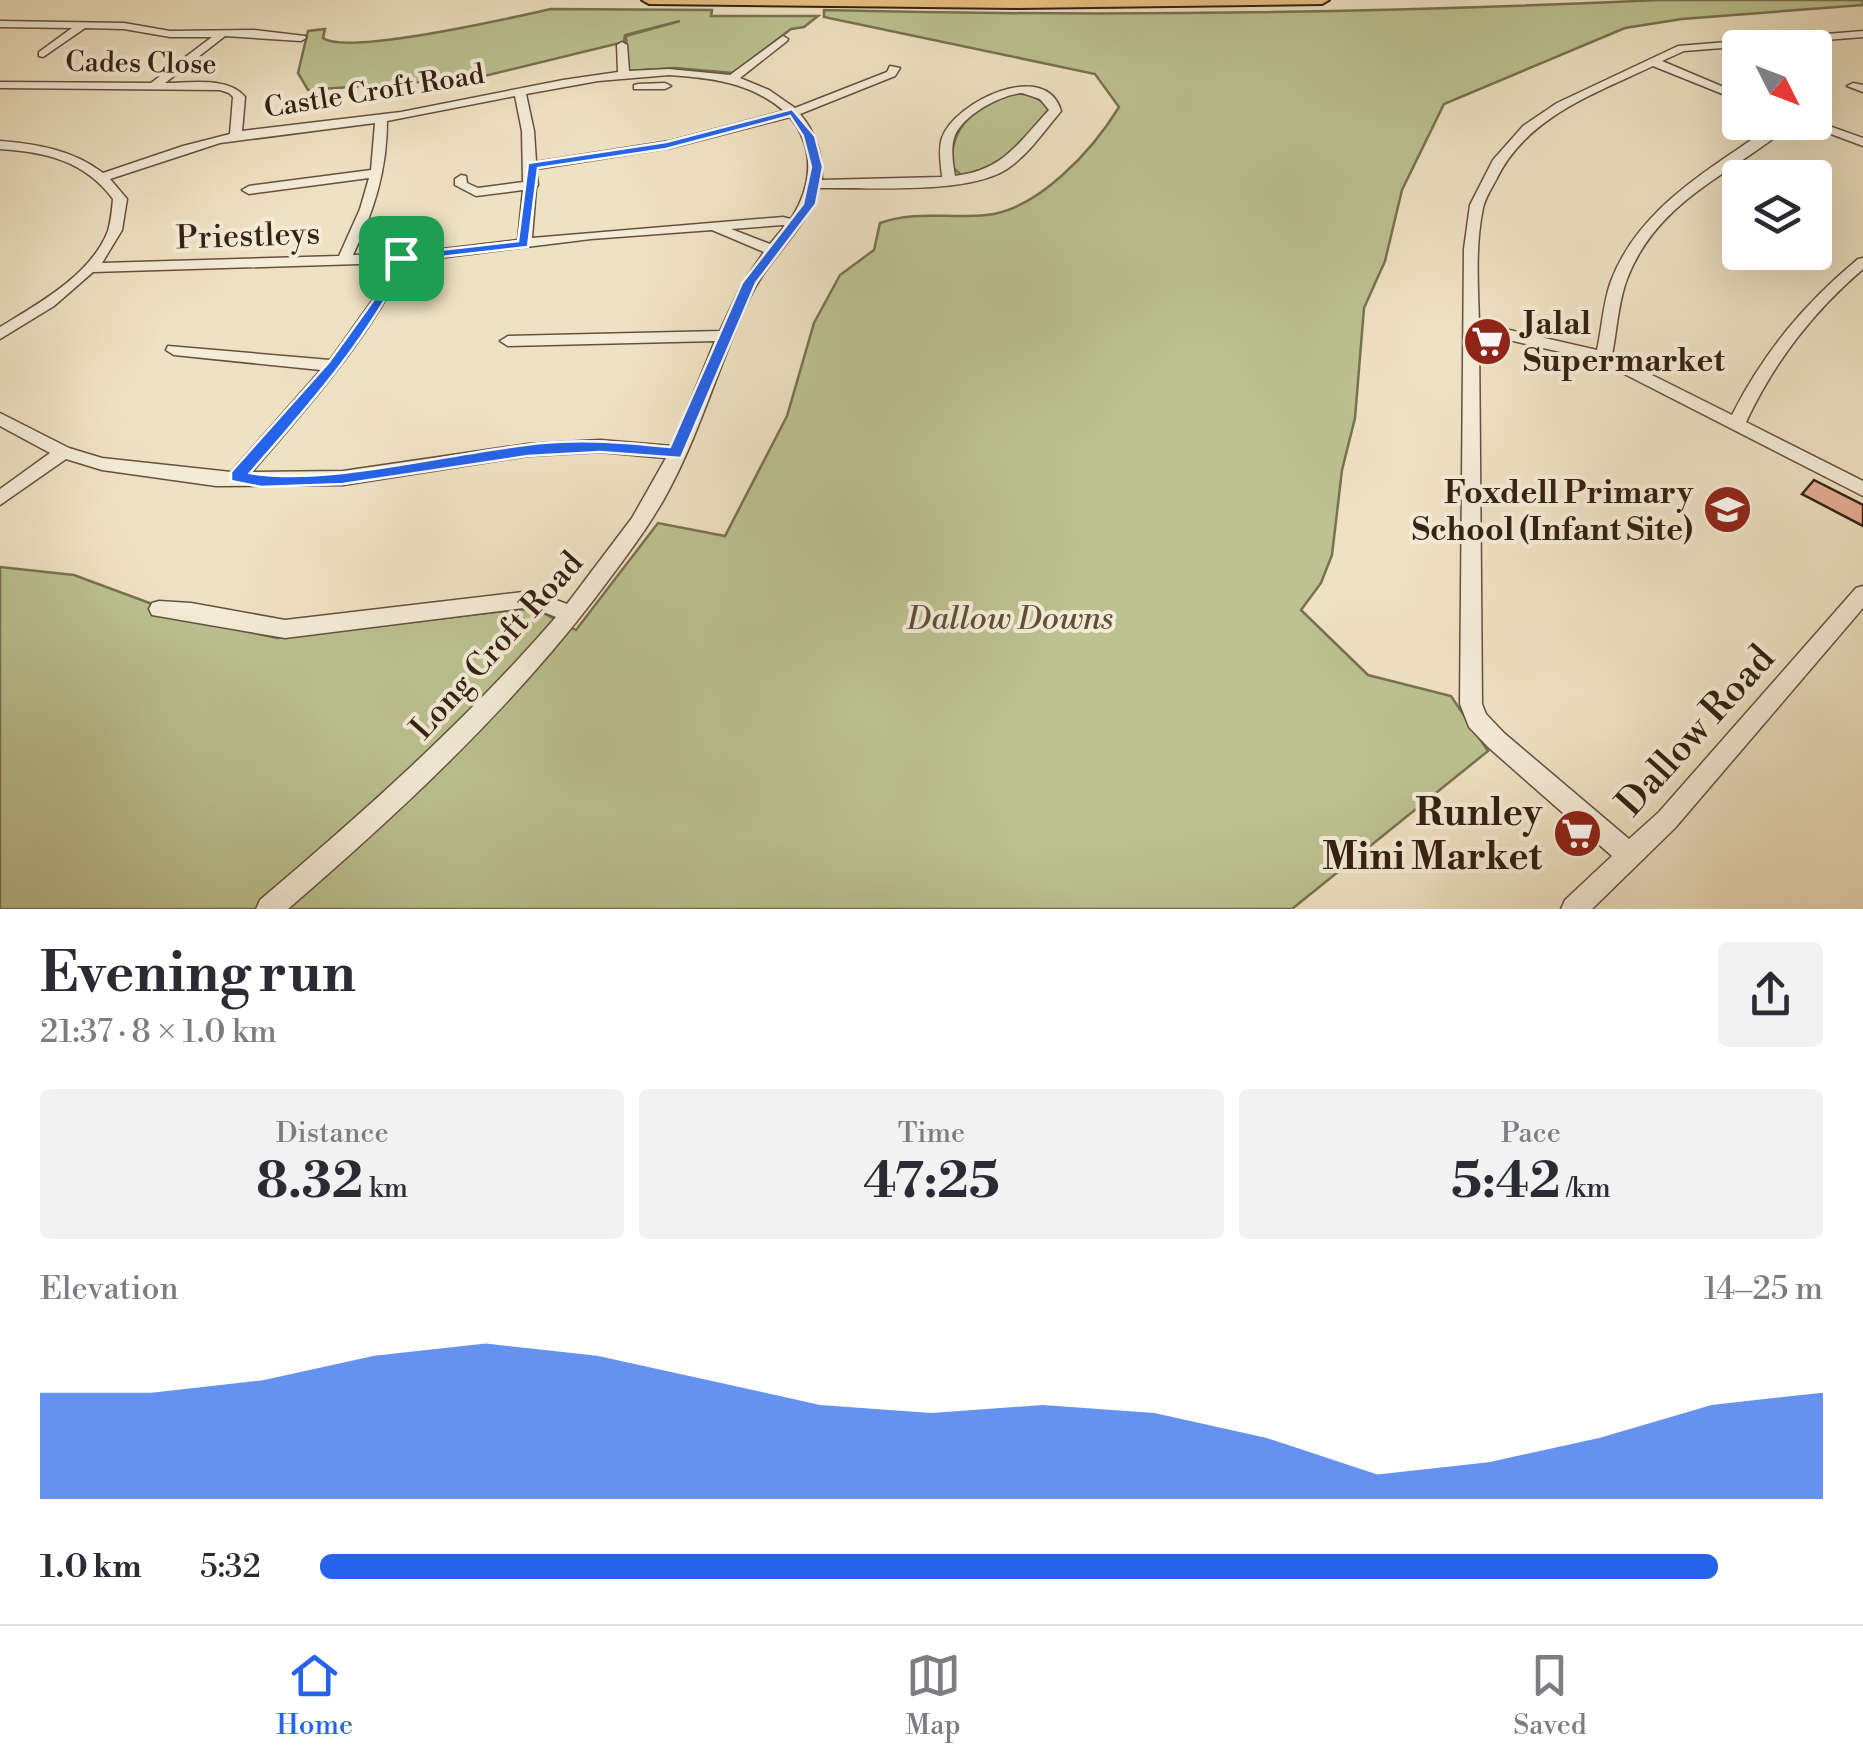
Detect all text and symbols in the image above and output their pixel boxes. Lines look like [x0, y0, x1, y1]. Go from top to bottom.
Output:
north arrow [1722, 30, 1832, 140]
map controls [1722, 30, 1832, 270]
street label: Cades Close [65, 45, 217, 82]
street label: Castle Croft Road [262, 57, 487, 126]
button: layers [1722, 160, 1832, 270]
street label: Priestleys [175, 213, 321, 259]
pin [359, 216, 444, 301]
icon: arrive [374, 231, 429, 286]
place label: Jalal Supermarket [1519, 304, 1725, 381]
supermarket icon: Jalal Supermarket [1462, 315, 1514, 367]
place label: Foxdell Primary School (Infant Site) [1412, 473, 1694, 550]
school or university icon: Foxdell Primary School (Infant Site) [1702, 484, 1754, 536]
street label: Long Croft Road [402, 543, 592, 748]
park label: Dallow Downs [906, 599, 1113, 639]
street label: Dallow Road [1607, 635, 1785, 826]
place label: Runley Mini Market [1322, 790, 1543, 881]
supermarket icon: Runley Mini Market [1551, 808, 1603, 860]
text: Evening run [40, 940, 356, 1009]
button: share [1718, 942, 1823, 1047]
text: 21:37 · 8 × 1.0 km [40, 1012, 277, 1052]
text: Distance [276, 1116, 389, 1151]
text: Time [898, 1116, 965, 1151]
text: Pace [1501, 1116, 1561, 1151]
text: 8.32 [256, 1151, 363, 1213]
text: 47:25 [863, 1151, 1000, 1213]
text: 5:42 [1451, 1151, 1560, 1213]
text: km [363, 1171, 408, 1206]
text: /km [1560, 1171, 1611, 1206]
text: Elevation [40, 1269, 179, 1309]
text: 14–25 m [1704, 1269, 1823, 1309]
text: 1.0 km [40, 1547, 142, 1587]
text: 5:32 [200, 1547, 261, 1587]
tab: Home [276, 1648, 353, 1743]
tab: Map [906, 1648, 961, 1743]
tab: Saved [1513, 1648, 1587, 1743]

